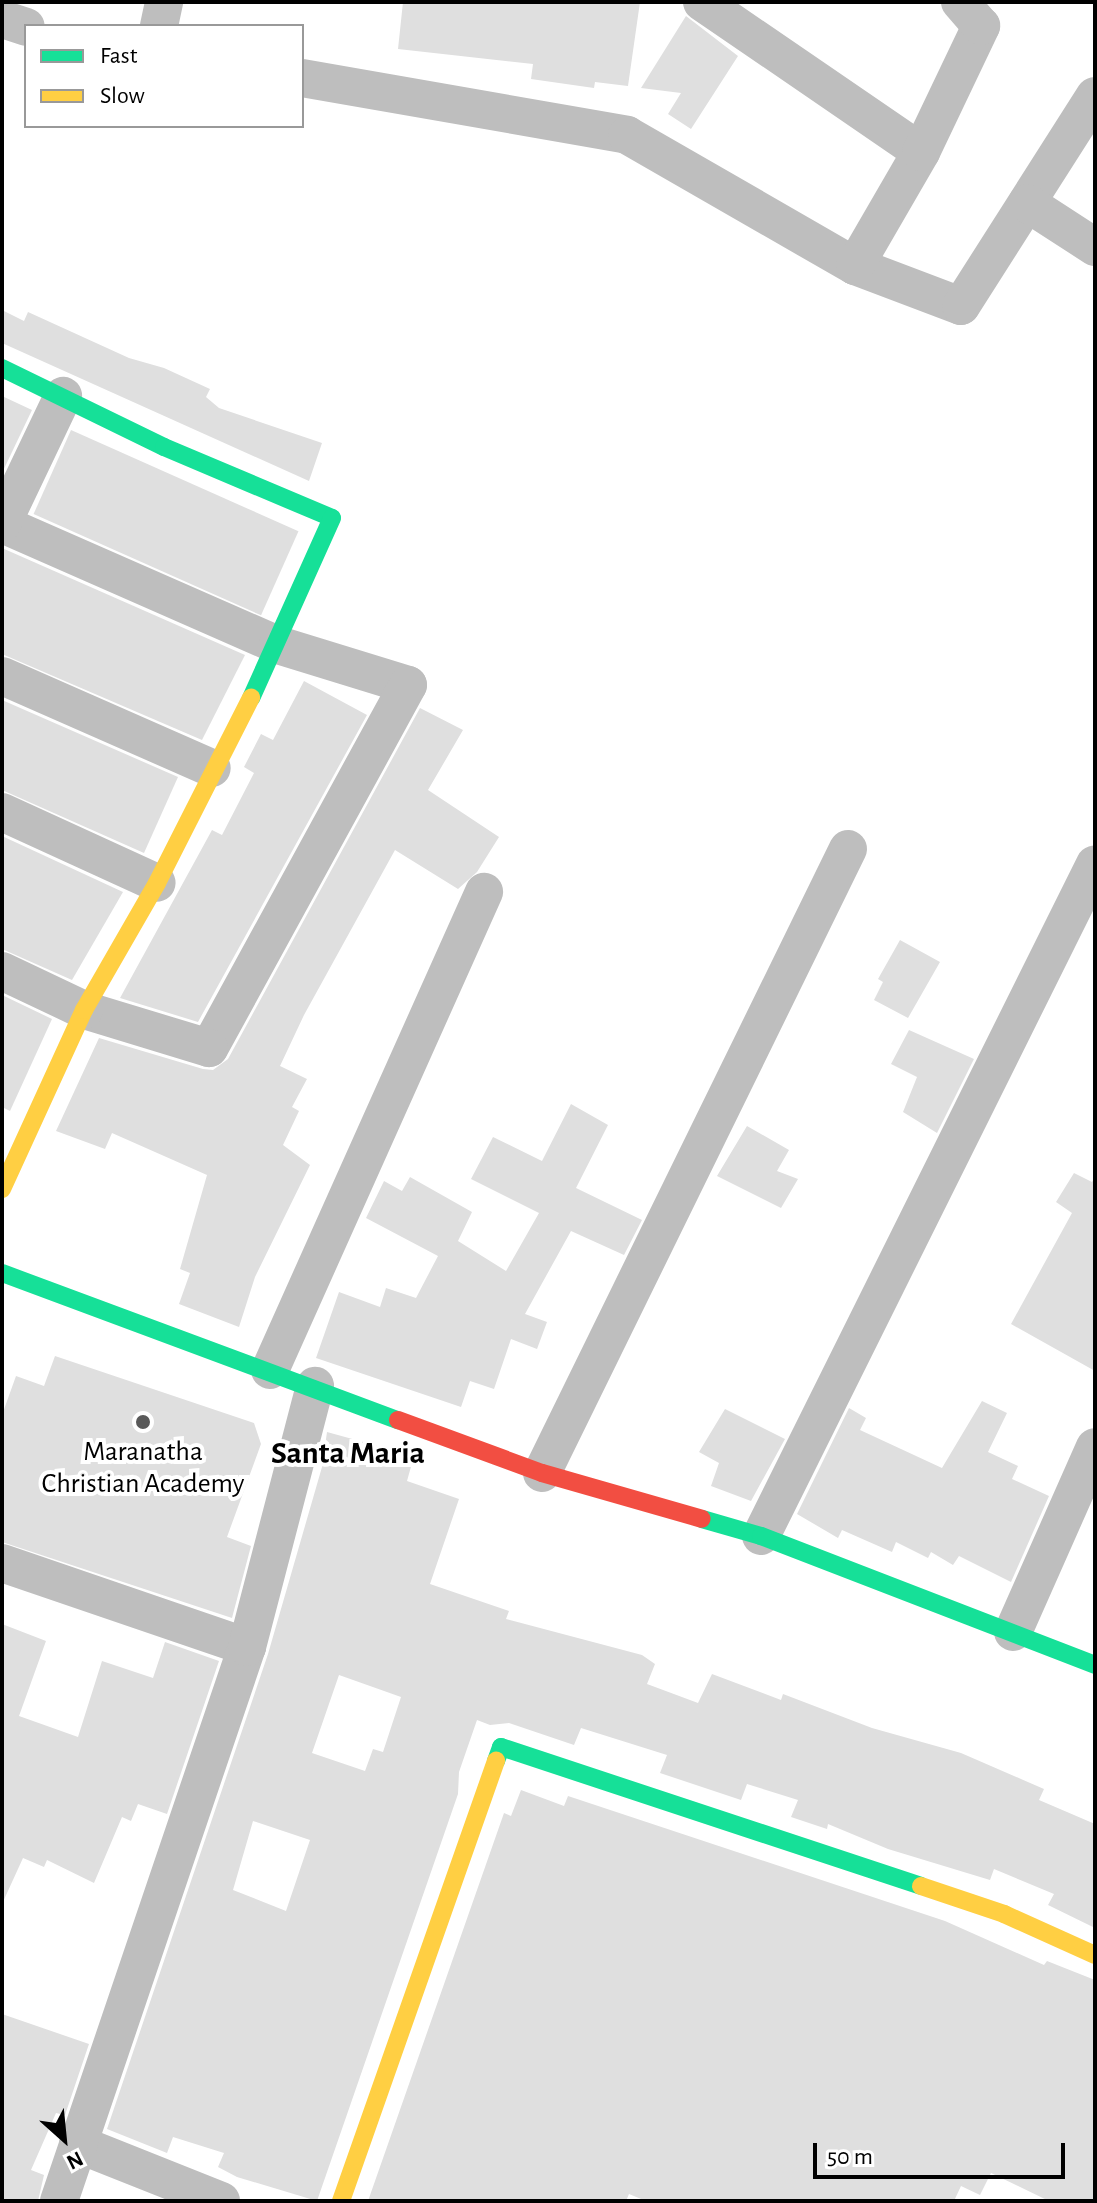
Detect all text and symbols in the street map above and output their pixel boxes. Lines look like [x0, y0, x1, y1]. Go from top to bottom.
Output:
legend [24, 24, 304, 128]
text: Fast [100, 44, 137, 68]
text: Slow [100, 84, 145, 108]
marker: Maranatha Christian Academy [134, 1413, 152, 1431]
district label: Santa Maria [271, 1434, 425, 1472]
place label: Maranatha Christian Academy [42, 1435, 244, 1501]
north arrow [24, 2099, 104, 2179]
scale bar [817, 2127, 1069, 2177]
text: 50 m [827, 2145, 873, 2169]
text: N [63, 2147, 87, 2174]

